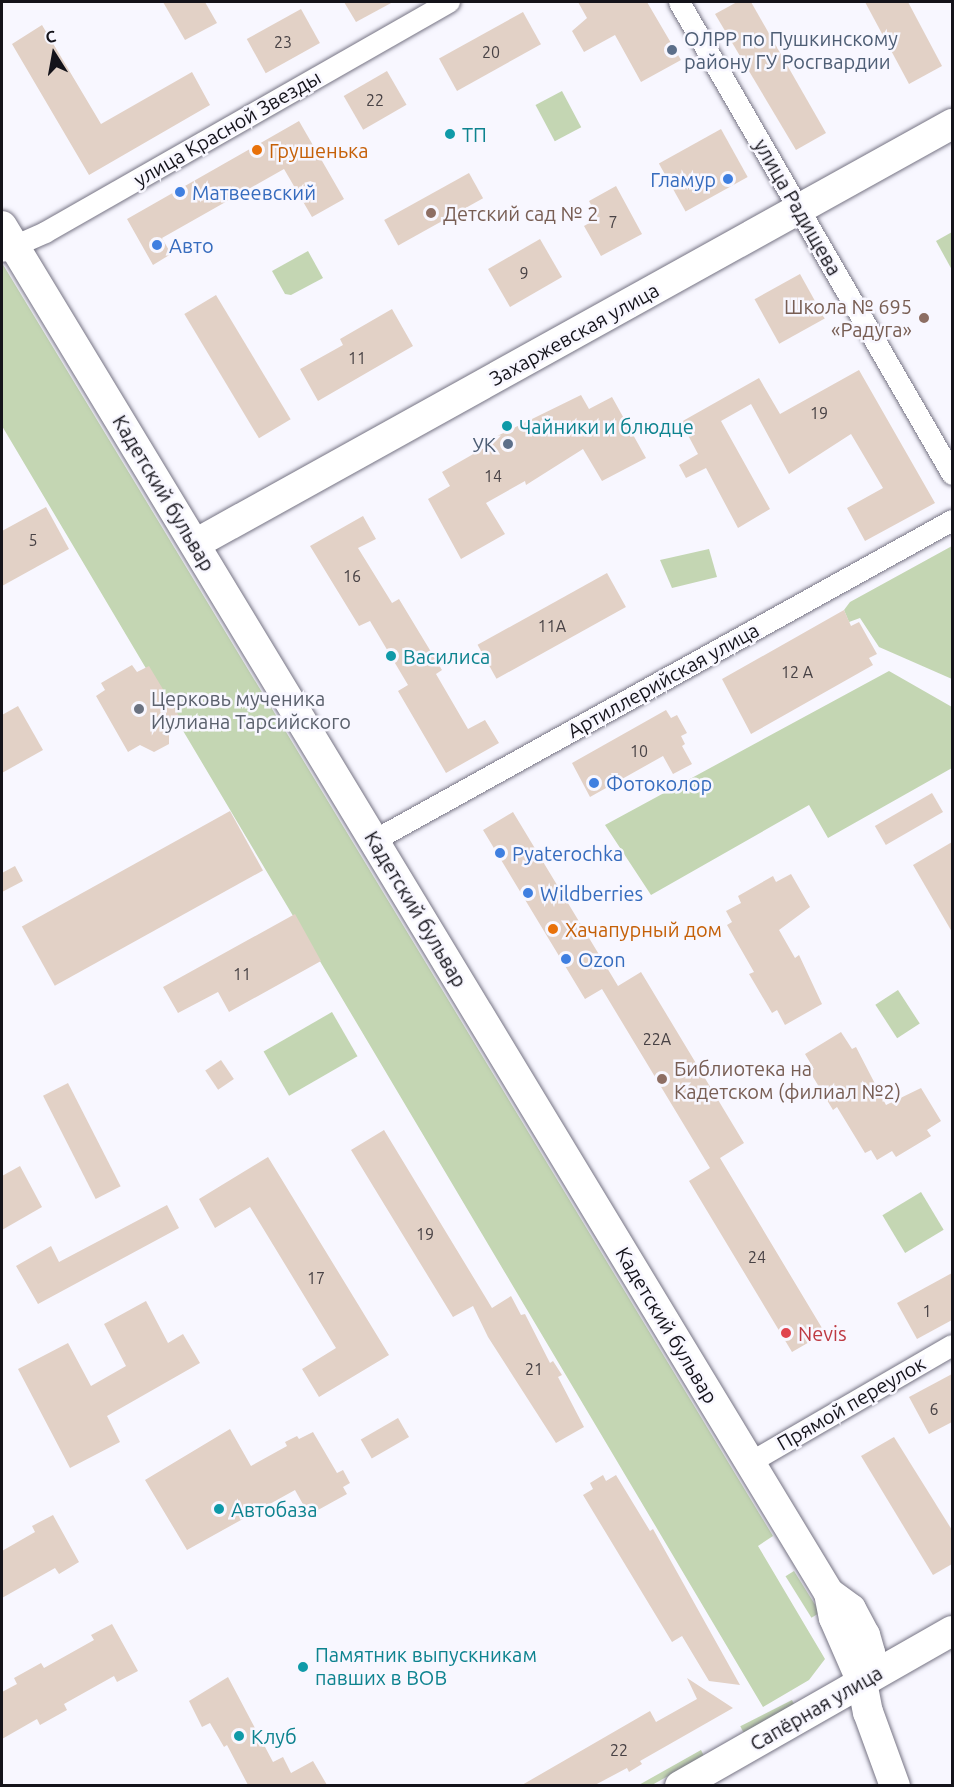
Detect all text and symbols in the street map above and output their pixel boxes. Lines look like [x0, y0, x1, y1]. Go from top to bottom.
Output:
north arrow [24, 24, 84, 84]
text: С [44, 27, 57, 46]
place label: ОЛРР по Пушкинскому району ГУ Росгвардии [684, 27, 898, 74]
house number: 23 [274, 32, 292, 52]
house number: 20 [482, 42, 500, 62]
marker: ОЛРР по Пушкинскому району ГУ Росгвардии [665, 43, 679, 57]
street label: улица Красной Звезды [129, 65, 325, 191]
house number: 22 [366, 90, 384, 110]
place label: ТП [462, 122, 487, 146]
marker: ТП [443, 127, 457, 141]
street label: улица Радищева [749, 134, 847, 280]
place label: Грушенька [269, 138, 369, 162]
marker: Грушенька [250, 143, 264, 157]
place label: Гламур [650, 167, 716, 191]
marker: Гламур [721, 172, 735, 186]
place label: Матвеевский [192, 180, 316, 204]
marker: Матвеевский [173, 185, 187, 199]
place label: Детский сад № 2 [443, 201, 598, 225]
marker: Детский сад № 2 [424, 206, 438, 220]
house number: 7 [608, 212, 618, 232]
place label: Авто [169, 233, 214, 257]
marker: Авто [150, 238, 164, 252]
house number: 9 [519, 263, 529, 283]
street label: Захаржевская улица [485, 277, 663, 391]
place label: Школа № 695 «Радуга» [784, 294, 912, 341]
marker: Школа № 695 «Радуга» [917, 311, 931, 325]
house number: 11 [348, 348, 366, 368]
house number: 19 [810, 403, 828, 423]
street label: Кадетский бульвар [108, 411, 220, 575]
place label: Чайники и блюдце [519, 414, 694, 438]
marker: Чайники и блюдце [500, 419, 514, 433]
place label: УК [473, 432, 496, 456]
marker: УК [501, 437, 515, 451]
house number: 14 [484, 466, 502, 486]
house number: 5 [28, 530, 38, 550]
house number: 16 [343, 566, 361, 586]
house number: 11А [538, 616, 566, 636]
street label: Артиллерийская улица [563, 617, 763, 743]
place label: Василиса [403, 644, 490, 668]
marker: Василиса [384, 649, 398, 663]
house number: 12 А [781, 662, 813, 682]
place label: Церковь мученика Иулиана Тарсийского [151, 686, 351, 733]
marker: Церковь мученика Иулиана Тарсийского [132, 702, 146, 716]
house number: 10 [630, 741, 648, 761]
place label: Фотоколор [606, 771, 712, 795]
marker: Фотоколор [587, 776, 601, 790]
street label: Кадетский бульвар [360, 827, 472, 991]
place label: Pyaterochka [512, 841, 623, 865]
marker: Pyaterochka [493, 846, 507, 860]
place label: Wildberries [540, 881, 643, 905]
marker: Wildberries [521, 886, 535, 900]
place label: Хачапурный дом [565, 917, 722, 941]
marker: Хачапурный дом [546, 922, 560, 936]
place label: Ozon [578, 947, 626, 971]
marker: Ozon [559, 952, 573, 966]
house number: 11 [233, 964, 251, 984]
house number: 22А [643, 1029, 671, 1049]
place label: Библиотека на Кадетском (филиал №2) [674, 1056, 901, 1103]
marker: Библиотека на Кадетском (филиал №2) [655, 1072, 669, 1086]
house number: 19 [416, 1224, 434, 1244]
street label: Кадетский бульвар [611, 1243, 723, 1407]
house number: 24 [748, 1247, 766, 1267]
house number: 17 [307, 1268, 325, 1288]
house number: 1 [922, 1301, 932, 1321]
place label: Nevis [798, 1321, 847, 1345]
marker: Nevis [779, 1326, 793, 1340]
street label: Прямой переулок [773, 1351, 929, 1455]
house number: 21 [525, 1359, 543, 1379]
house number: 6 [929, 1399, 939, 1419]
place label: Автобаза [231, 1497, 317, 1521]
marker: Автобаза [212, 1502, 226, 1516]
place label: Памятник выпускникам павших в ВОВ [315, 1643, 537, 1690]
marker: Памятник выпускникам павших в ВОВ [296, 1660, 310, 1674]
street label: Сапёрная улица [746, 1660, 886, 1756]
place label: Клуб [251, 1724, 297, 1748]
marker: Клуб [232, 1729, 246, 1743]
house number: 22 [610, 1740, 628, 1760]

